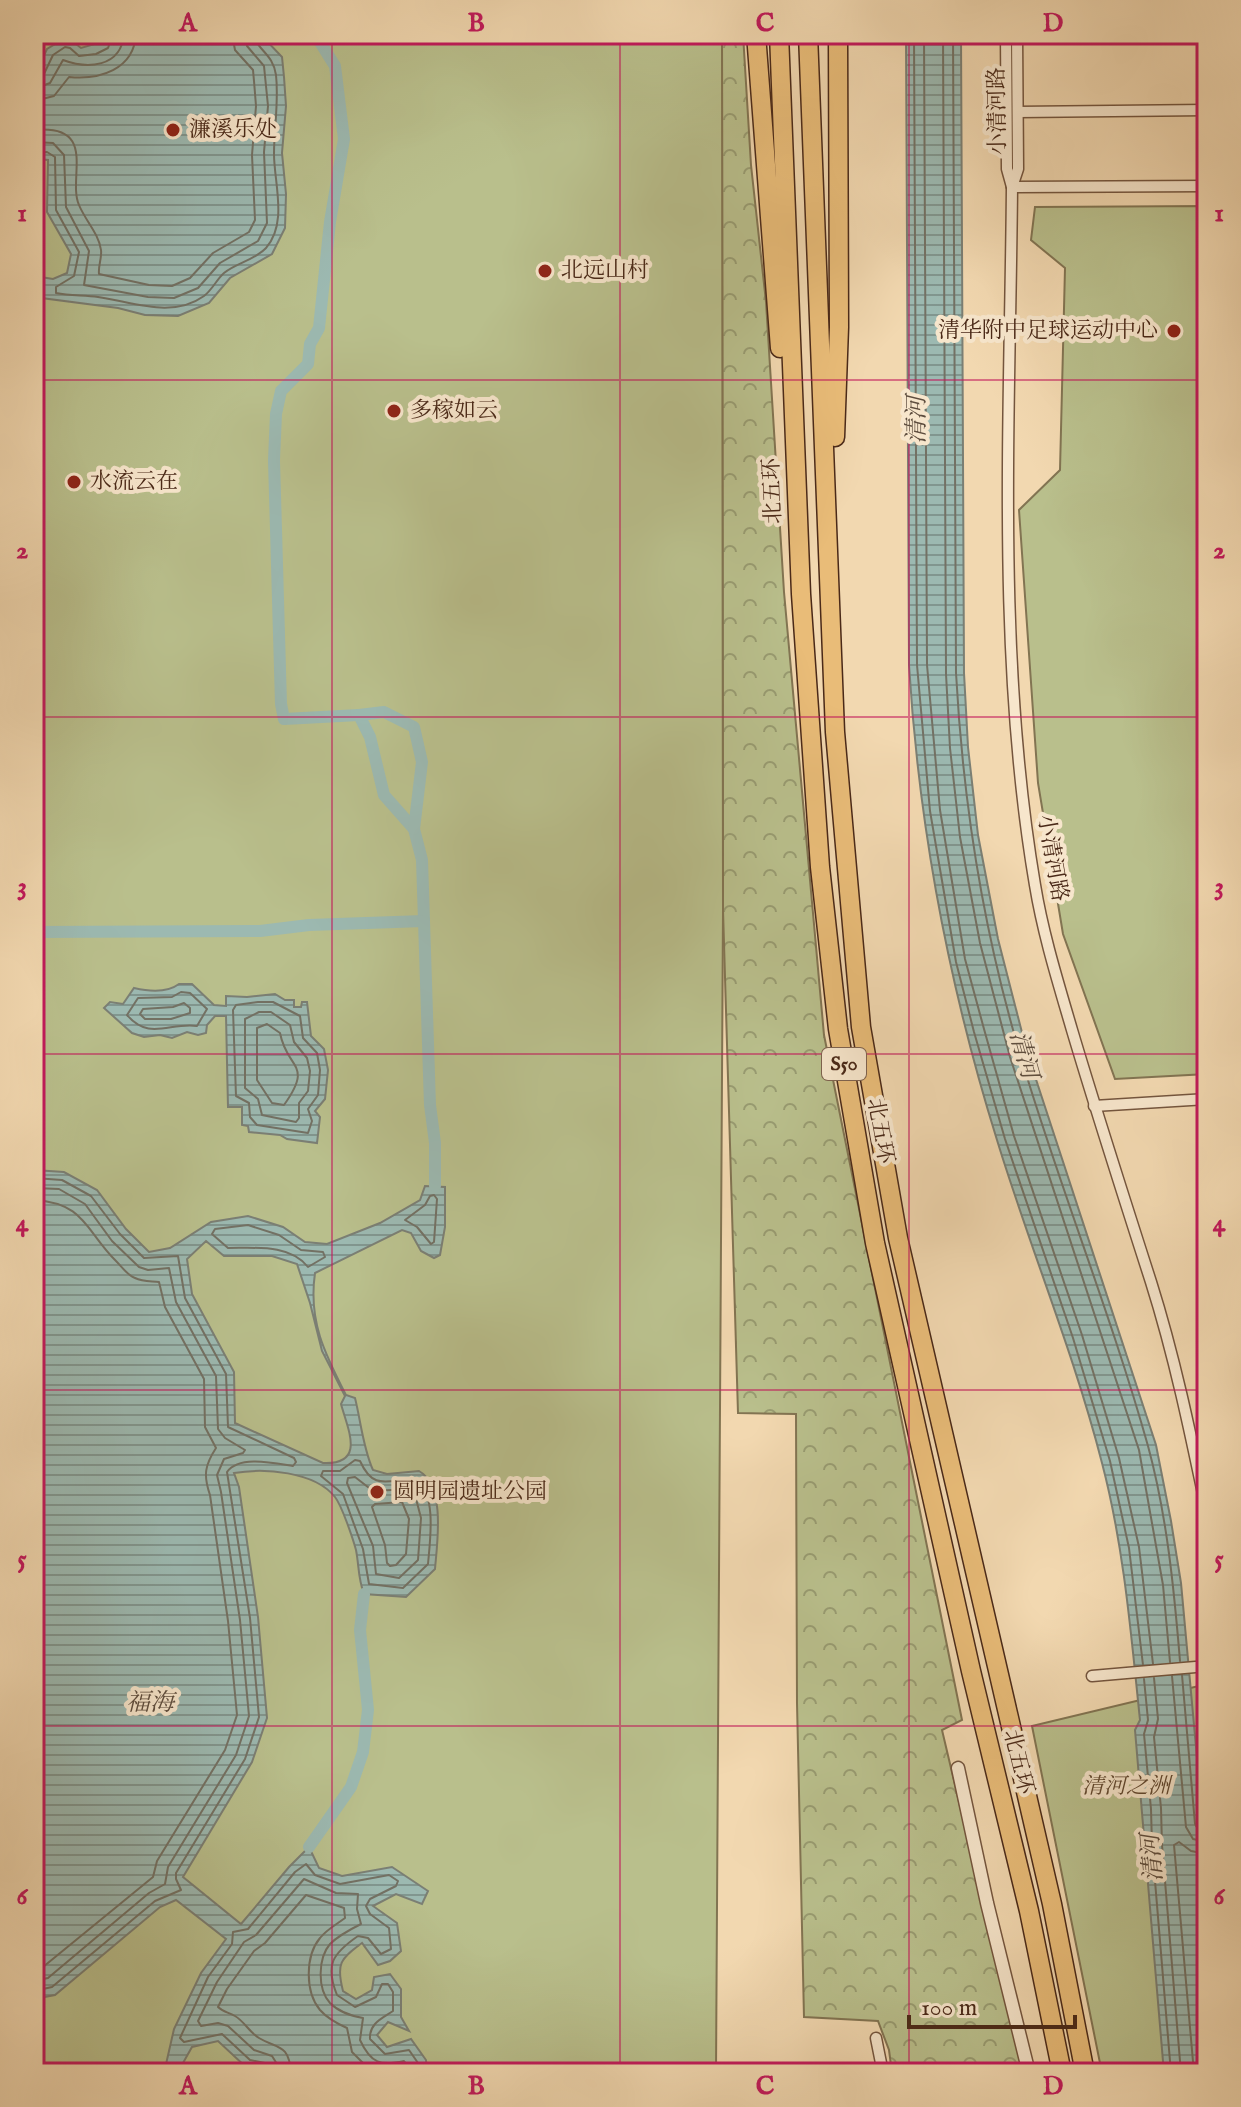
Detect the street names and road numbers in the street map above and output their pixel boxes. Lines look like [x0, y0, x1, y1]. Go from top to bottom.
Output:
street label: 小清河路 [983, 67, 1013, 155]
street label: 北五环 [758, 458, 788, 524]
street label: 小清河路 [1031, 812, 1073, 904]
road number: S50 [822, 1048, 866, 1080]
street label: 北五环 [860, 1096, 900, 1166]
street label: 北五环 [996, 1727, 1040, 1797]

